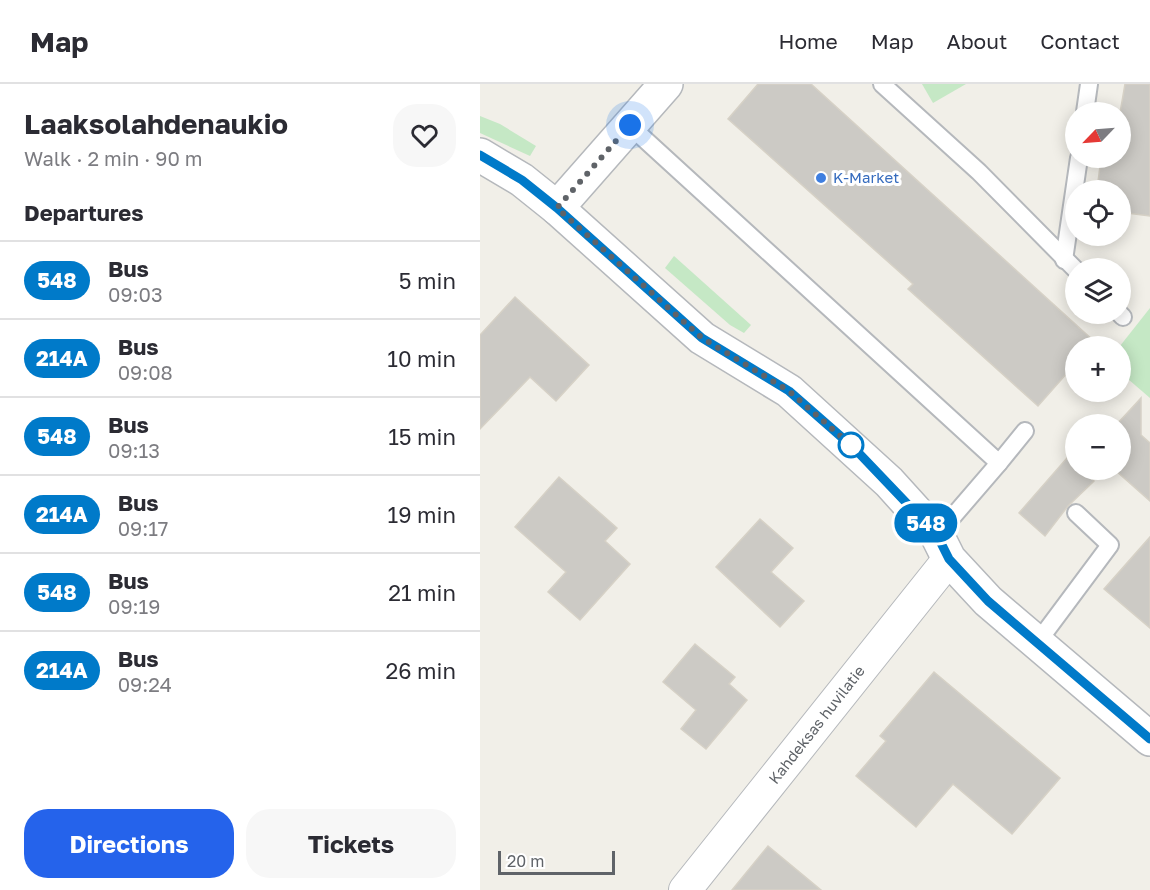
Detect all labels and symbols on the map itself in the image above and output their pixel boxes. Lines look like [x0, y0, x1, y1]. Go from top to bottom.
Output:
north arrow [1065, 102, 1131, 168]
your location [615, 110, 645, 140]
place label: K-Market [833, 168, 899, 186]
marker: K-Market [814, 171, 828, 185]
unlabelled marker [838, 432, 864, 458]
line badge: 548 [892, 504, 960, 542]
street label: Kahdeksas huvilatie [764, 661, 868, 787]
scale bar [498, 848, 615, 876]

